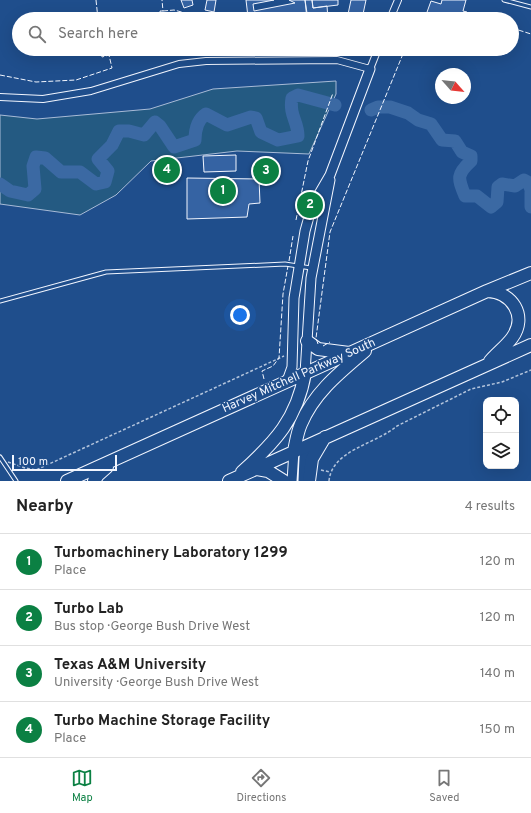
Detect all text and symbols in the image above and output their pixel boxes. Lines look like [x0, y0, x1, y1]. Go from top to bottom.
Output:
search box [12, 12, 519, 56]
icon: search [26, 23, 48, 45]
text: Search here [58, 25, 138, 44]
north arrow [435, 68, 471, 104]
pin: 4 [154, 155, 180, 185]
pin: 3 [253, 156, 279, 186]
pin: 1 [210, 176, 236, 206]
pin: 2 [297, 190, 323, 220]
your location [230, 305, 250, 325]
street label: Harvey Mitchell Parkway South [220, 335, 378, 417]
map controls [483, 397, 519, 469]
button: locate [483, 397, 519, 433]
button: layers [483, 433, 519, 469]
scale bar [12, 453, 117, 472]
text: 100 m [18, 455, 48, 469]
text: Nearby [16, 496, 73, 518]
text: 4 results [465, 499, 515, 515]
text: Turbomachinery Laboratory 1299 [54, 544, 288, 563]
text: 1 [26, 554, 32, 570]
text: 120 m [480, 554, 515, 570]
text: Place [54, 563, 86, 579]
text: Turbo Lab [54, 600, 124, 619]
text: 2 [25, 610, 33, 626]
text: 120 m [480, 610, 515, 626]
text: Bus stop · George Bush Drive West [54, 619, 250, 635]
text: Texas A&M University [54, 656, 206, 675]
text: 3 [25, 666, 33, 682]
text: 140 m [480, 666, 515, 682]
text: University · George Bush Drive West [54, 675, 259, 691]
text: Turbo Machine Storage Facility [54, 712, 270, 731]
text: 4 [25, 722, 33, 738]
text: 150 m [480, 722, 515, 738]
text: Place [54, 731, 86, 747]
tab: Map [71, 767, 93, 805]
tab: Directions [236, 767, 286, 805]
tab: Saved [429, 767, 460, 805]

